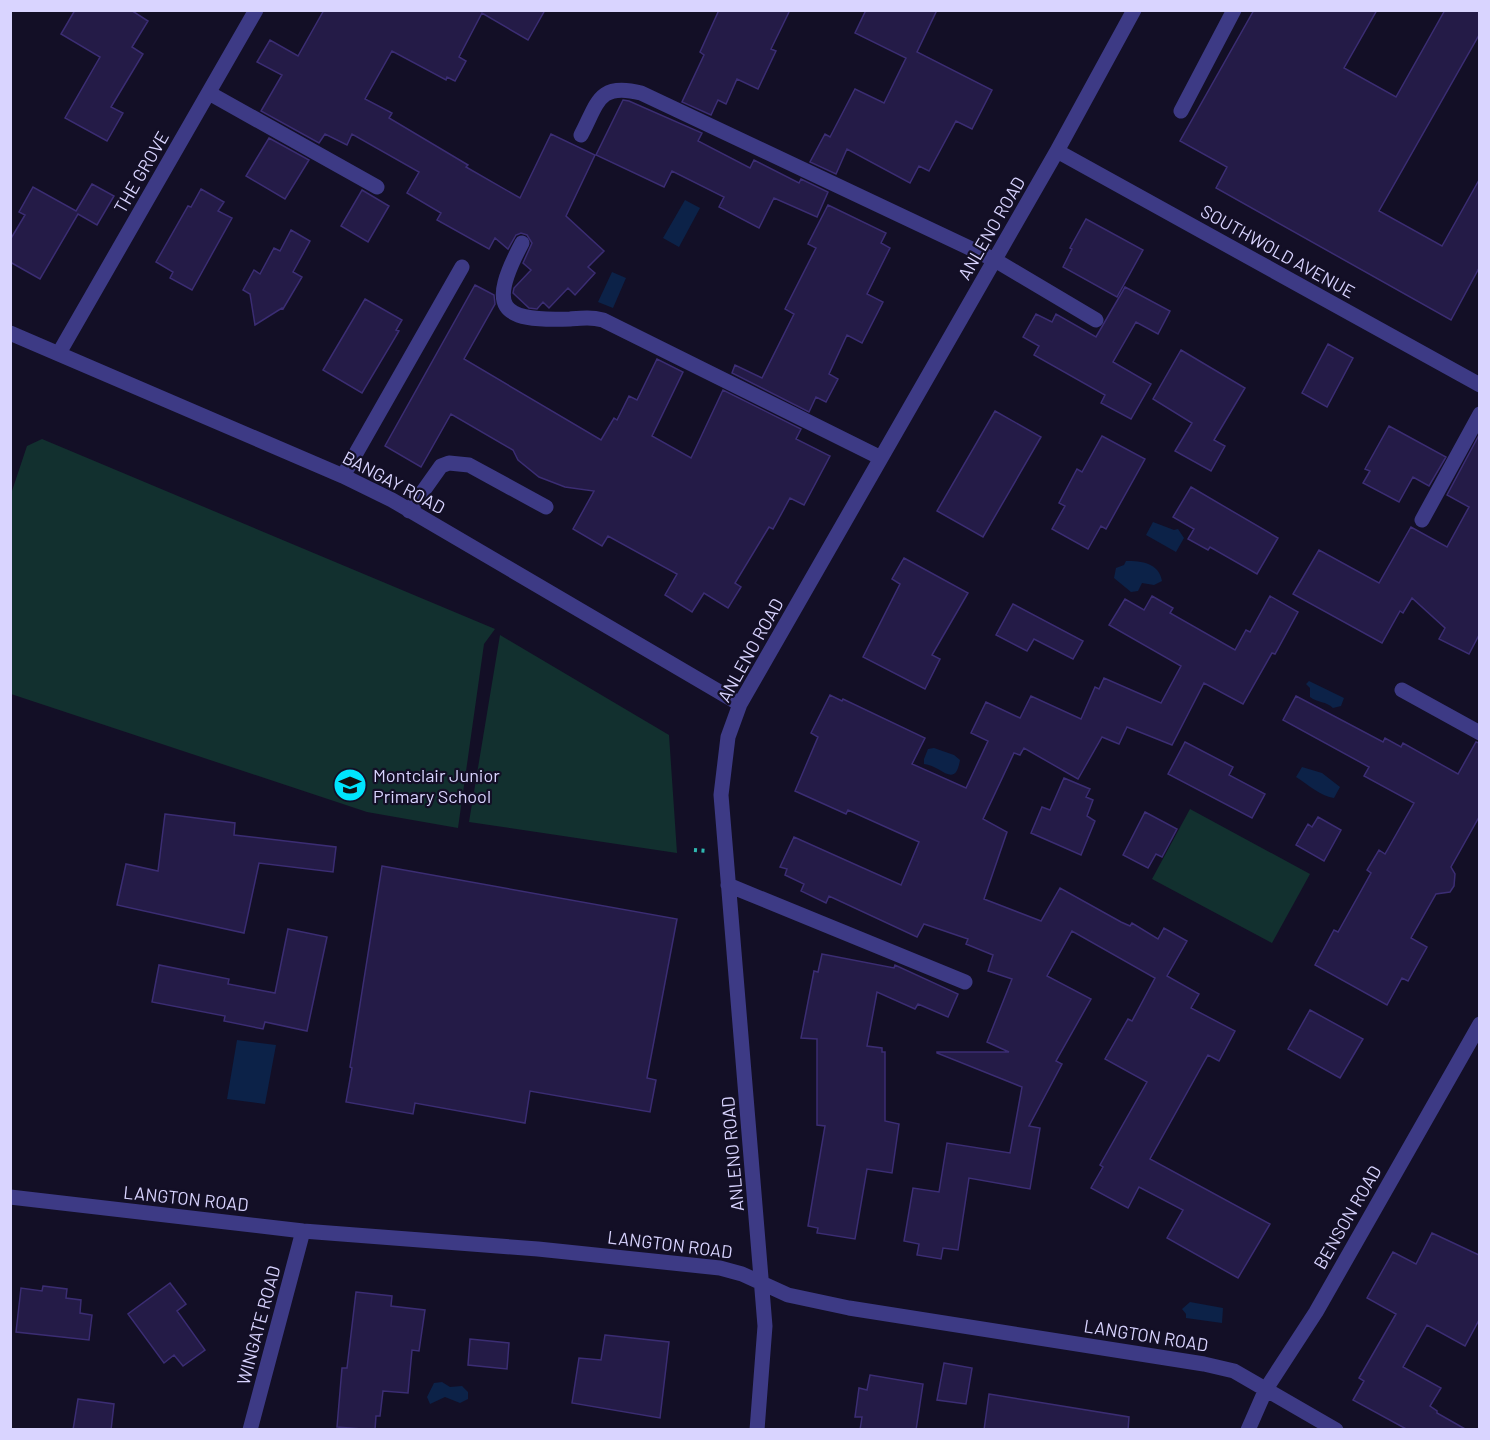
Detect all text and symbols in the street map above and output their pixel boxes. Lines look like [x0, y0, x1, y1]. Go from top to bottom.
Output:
street label: THE GROVE [109, 127, 173, 217]
street label: ANLENO ROAD [953, 173, 1029, 283]
street label: SOUTHWOLD AVENUE [1197, 199, 1359, 303]
street label: BANGAY ROAD [339, 446, 449, 518]
street label: ANLENO ROAD [712, 594, 788, 706]
place label: Montclair Junior Primary School [373, 764, 500, 807]
school or university icon: Montclair Junior Primary School [332, 767, 368, 803]
street label: ANLENO ROAD [716, 1096, 748, 1212]
street label: BENSON ROAD [1308, 1161, 1386, 1273]
street label: LANGTON ROAD [122, 1180, 250, 1216]
street label: LANGTON ROAD [606, 1225, 734, 1263]
street label: WINGATE ROAD [232, 1263, 284, 1387]
street label: LANGTON ROAD [1082, 1314, 1210, 1356]

